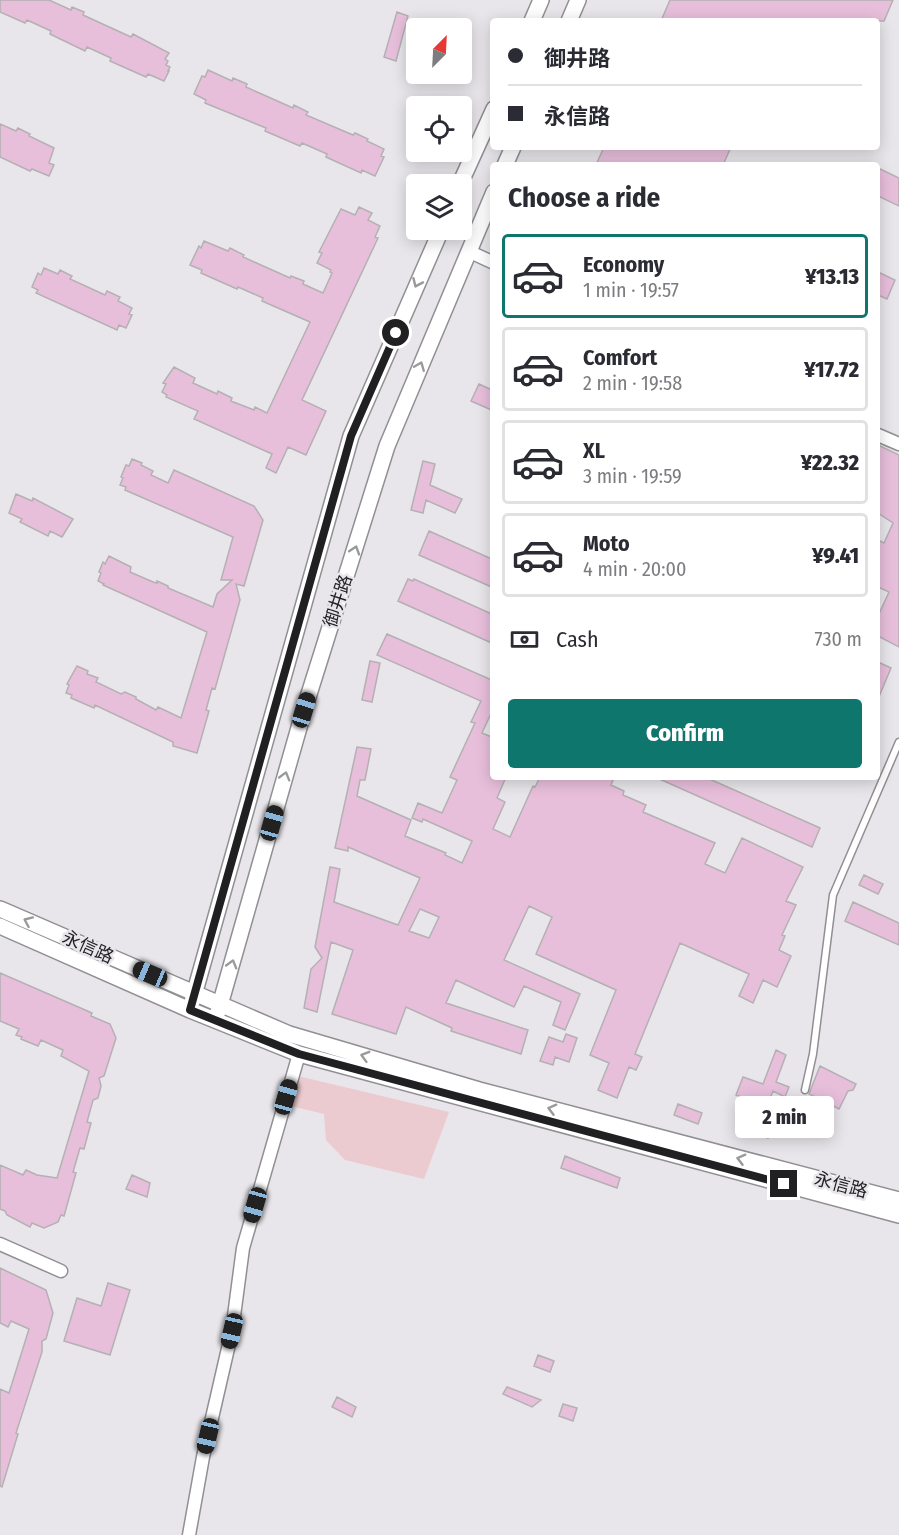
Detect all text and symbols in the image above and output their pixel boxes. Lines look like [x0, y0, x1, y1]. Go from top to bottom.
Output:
north arrow [406, 18, 472, 84]
map controls [406, 18, 472, 240]
text: 御井路 [544, 45, 610, 72]
button: locate [406, 96, 472, 162]
text: 永信路 [544, 103, 610, 130]
button: layers [406, 174, 472, 240]
text: Choose a ride [508, 182, 660, 214]
icon: car [511, 249, 565, 303]
text: Economy [583, 251, 664, 278]
text: ¥13.13 [805, 263, 859, 290]
one-way arrow [413, 277, 425, 288]
text: 1 min · 19:57 [583, 278, 679, 302]
route start [382, 319, 409, 346]
icon: car [511, 342, 565, 396]
text: Comfort [583, 344, 657, 371]
text: ¥17.72 [804, 356, 859, 383]
one-way arrow [413, 362, 425, 373]
text: 2 min · 19:58 [583, 371, 682, 395]
icon: car [511, 435, 565, 489]
text: XL [583, 437, 605, 464]
text: ¥22.32 [801, 449, 859, 476]
text: 3 min · 19:59 [583, 464, 682, 488]
icon: car [511, 528, 565, 582]
text: Moto [583, 530, 630, 557]
text: ¥9.41 [812, 542, 859, 569]
one-way arrow [347, 545, 360, 556]
text: 4 min · 20:00 [583, 557, 686, 581]
street label: 御井路 [319, 572, 357, 630]
icon: cash [508, 623, 541, 656]
text: Cash [556, 626, 599, 653]
text: 730 m [815, 627, 862, 651]
car [290, 690, 318, 730]
button: Confirm [508, 699, 862, 768]
one-way arrow [278, 771, 290, 782]
car [258, 803, 286, 843]
one-way arrow [24, 916, 35, 928]
street label: 永信路 [59, 926, 117, 968]
car [130, 959, 170, 989]
one-way arrow [225, 959, 237, 970]
one-way arrow [360, 1051, 371, 1063]
car [272, 1077, 300, 1117]
callout: 2 min [734, 1097, 834, 1139]
one-way arrow [548, 1104, 558, 1116]
text: 2 min [762, 1105, 807, 1129]
one-way arrow [736, 1153, 746, 1166]
street label: 永信路 [812, 1167, 870, 1203]
route end [770, 1170, 797, 1197]
car [241, 1185, 269, 1225]
car [219, 1311, 245, 1351]
car [195, 1416, 221, 1456]

